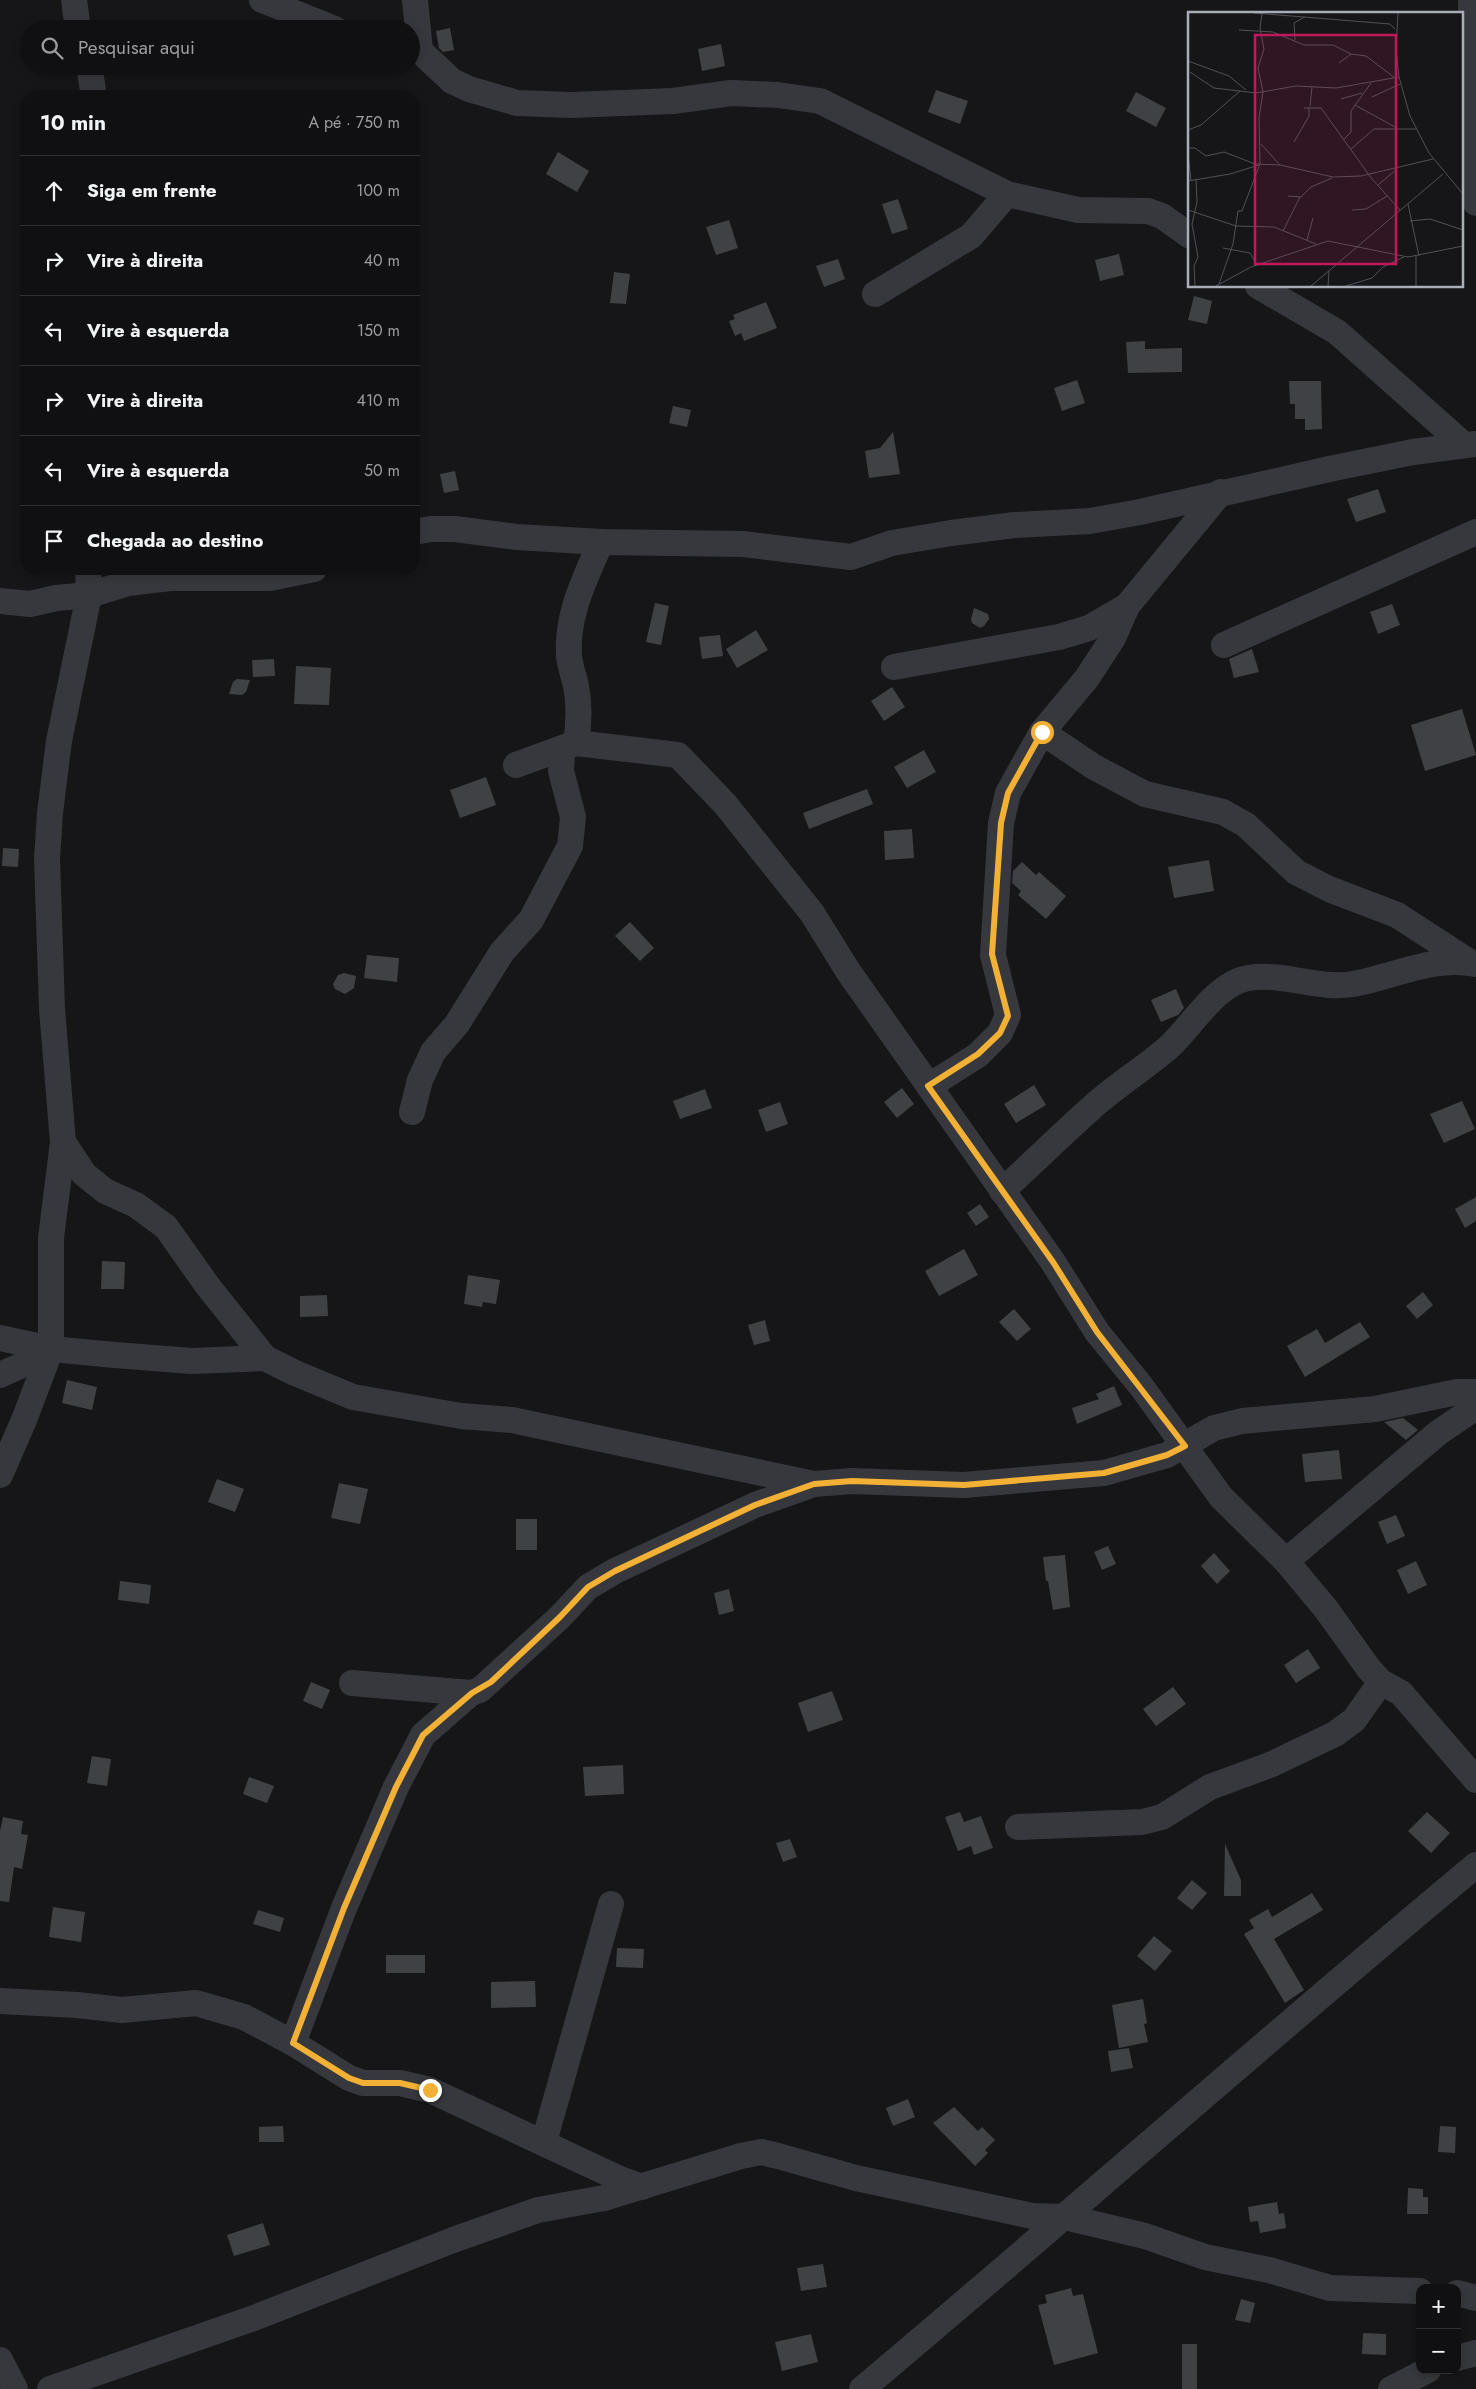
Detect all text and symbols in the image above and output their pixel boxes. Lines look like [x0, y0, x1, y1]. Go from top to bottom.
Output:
inset map [1188, 12, 1464, 288]
search box [20, 20, 420, 75]
icon: search [38, 34, 66, 62]
text: Pesquisar aqui [78, 34, 195, 61]
text: 10 min [40, 108, 106, 138]
text: A pé · 750 m [309, 111, 400, 134]
icon: ahead [40, 177, 68, 205]
text: Siga em frente [87, 177, 217, 204]
text: 100 m [356, 179, 400, 202]
icon: right [40, 247, 68, 275]
text: Vire à direita [87, 247, 203, 274]
text: 40 m [364, 249, 400, 272]
icon: left [40, 317, 68, 345]
text: Vire à esquerda [87, 317, 229, 344]
text: 150 m [357, 319, 400, 342]
icon: right [40, 387, 68, 415]
text: Vire à direita [87, 387, 203, 414]
text: 410 m [357, 389, 400, 412]
icon: left [40, 457, 68, 485]
text: Vire à esquerda [87, 457, 229, 484]
text: 50 m [364, 459, 400, 482]
icon: arrive [40, 527, 68, 555]
text: Chegada ao destino [87, 527, 263, 554]
route start [1031, 721, 1054, 744]
route end [419, 2079, 442, 2102]
map controls [1416, 2284, 1461, 2374]
button: + [1416, 2284, 1461, 2329]
button: − [1416, 2329, 1461, 2374]

